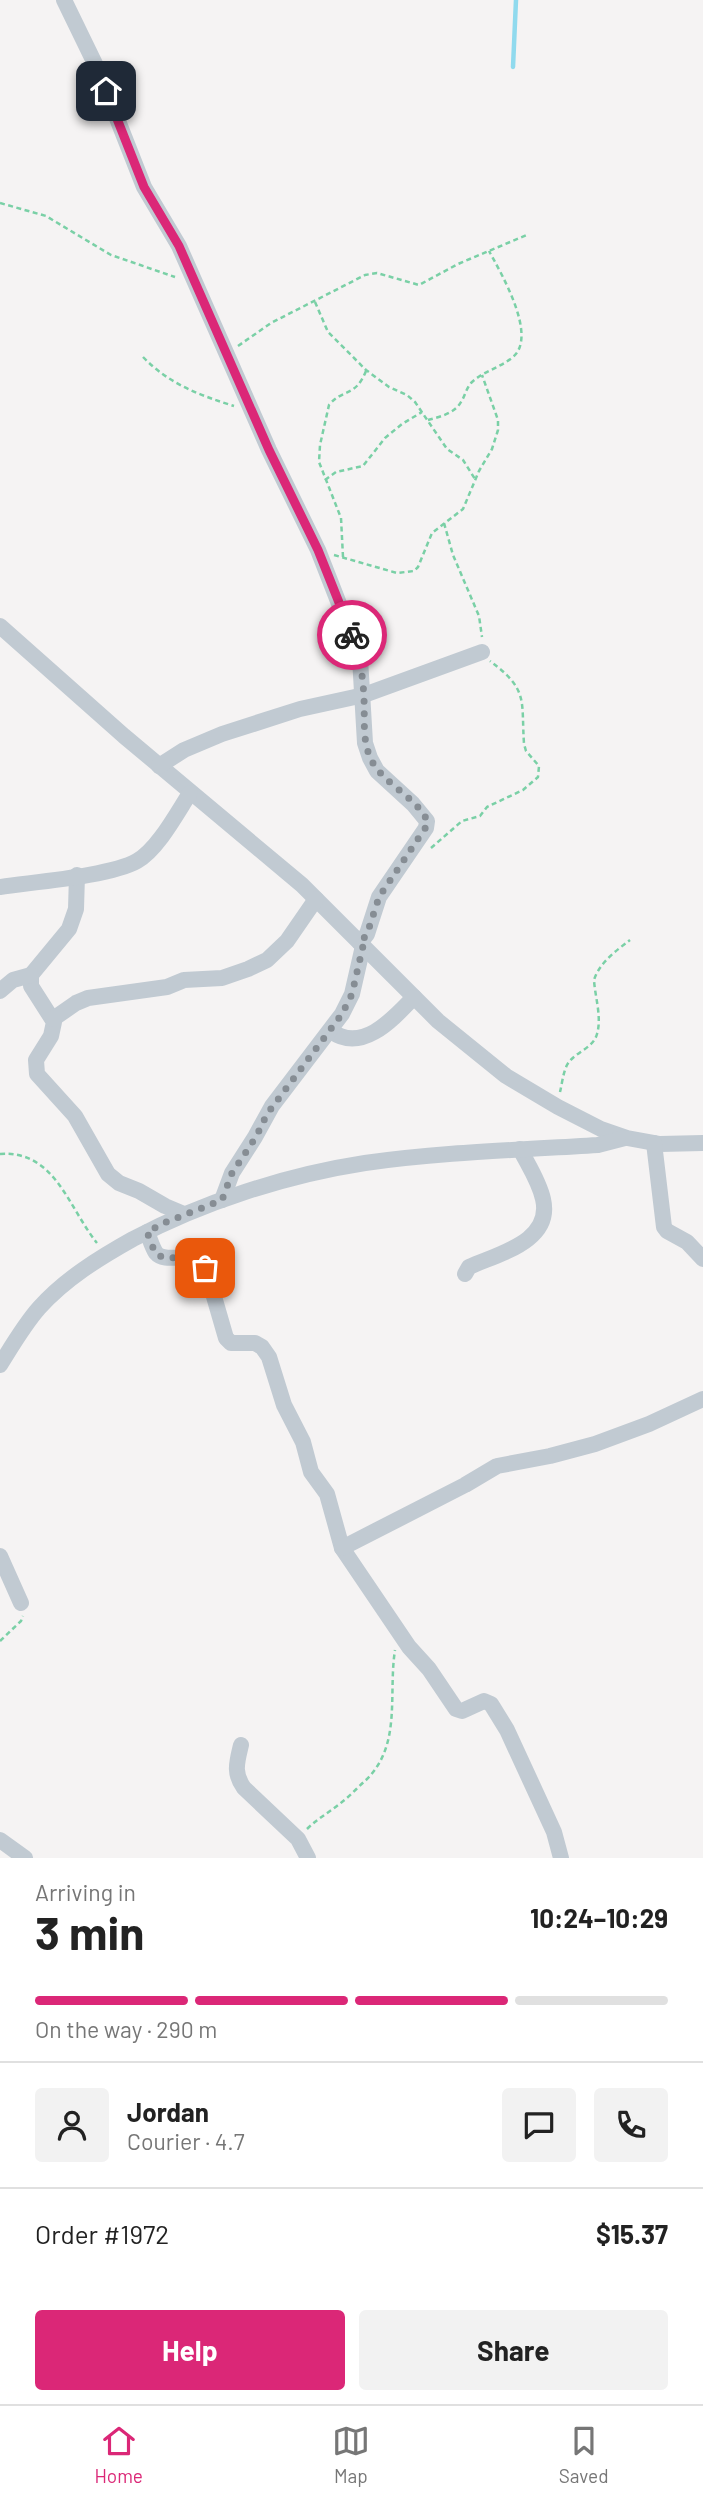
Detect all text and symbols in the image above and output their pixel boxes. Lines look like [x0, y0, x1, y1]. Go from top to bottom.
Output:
pin [76, 61, 136, 121]
icon: home [87, 72, 125, 110]
courier [317, 600, 387, 670]
icon: bike [333, 616, 371, 654]
pin [175, 1238, 235, 1298]
icon: bag [186, 1249, 224, 1287]
text: Arriving in [35, 1878, 136, 1906]
text: 10:24–10:29 [530, 1902, 668, 1933]
text: 3 min [35, 1904, 144, 1959]
text: On the way · 290 m [35, 2015, 217, 2043]
button: person [35, 2088, 109, 2162]
button: chat [502, 2088, 576, 2162]
button: phone [594, 2088, 668, 2162]
text: Jordan [127, 2096, 209, 2127]
text: Courier · 4.7 [127, 2127, 245, 2155]
text: Order #1972 [35, 2218, 169, 2249]
text: $15.37 [596, 2218, 668, 2249]
button: Help [35, 2310, 345, 2390]
button: Share [359, 2310, 668, 2390]
tab: Home [94, 2422, 143, 2487]
tab: Map [332, 2422, 370, 2487]
tab: Saved [559, 2422, 609, 2487]

